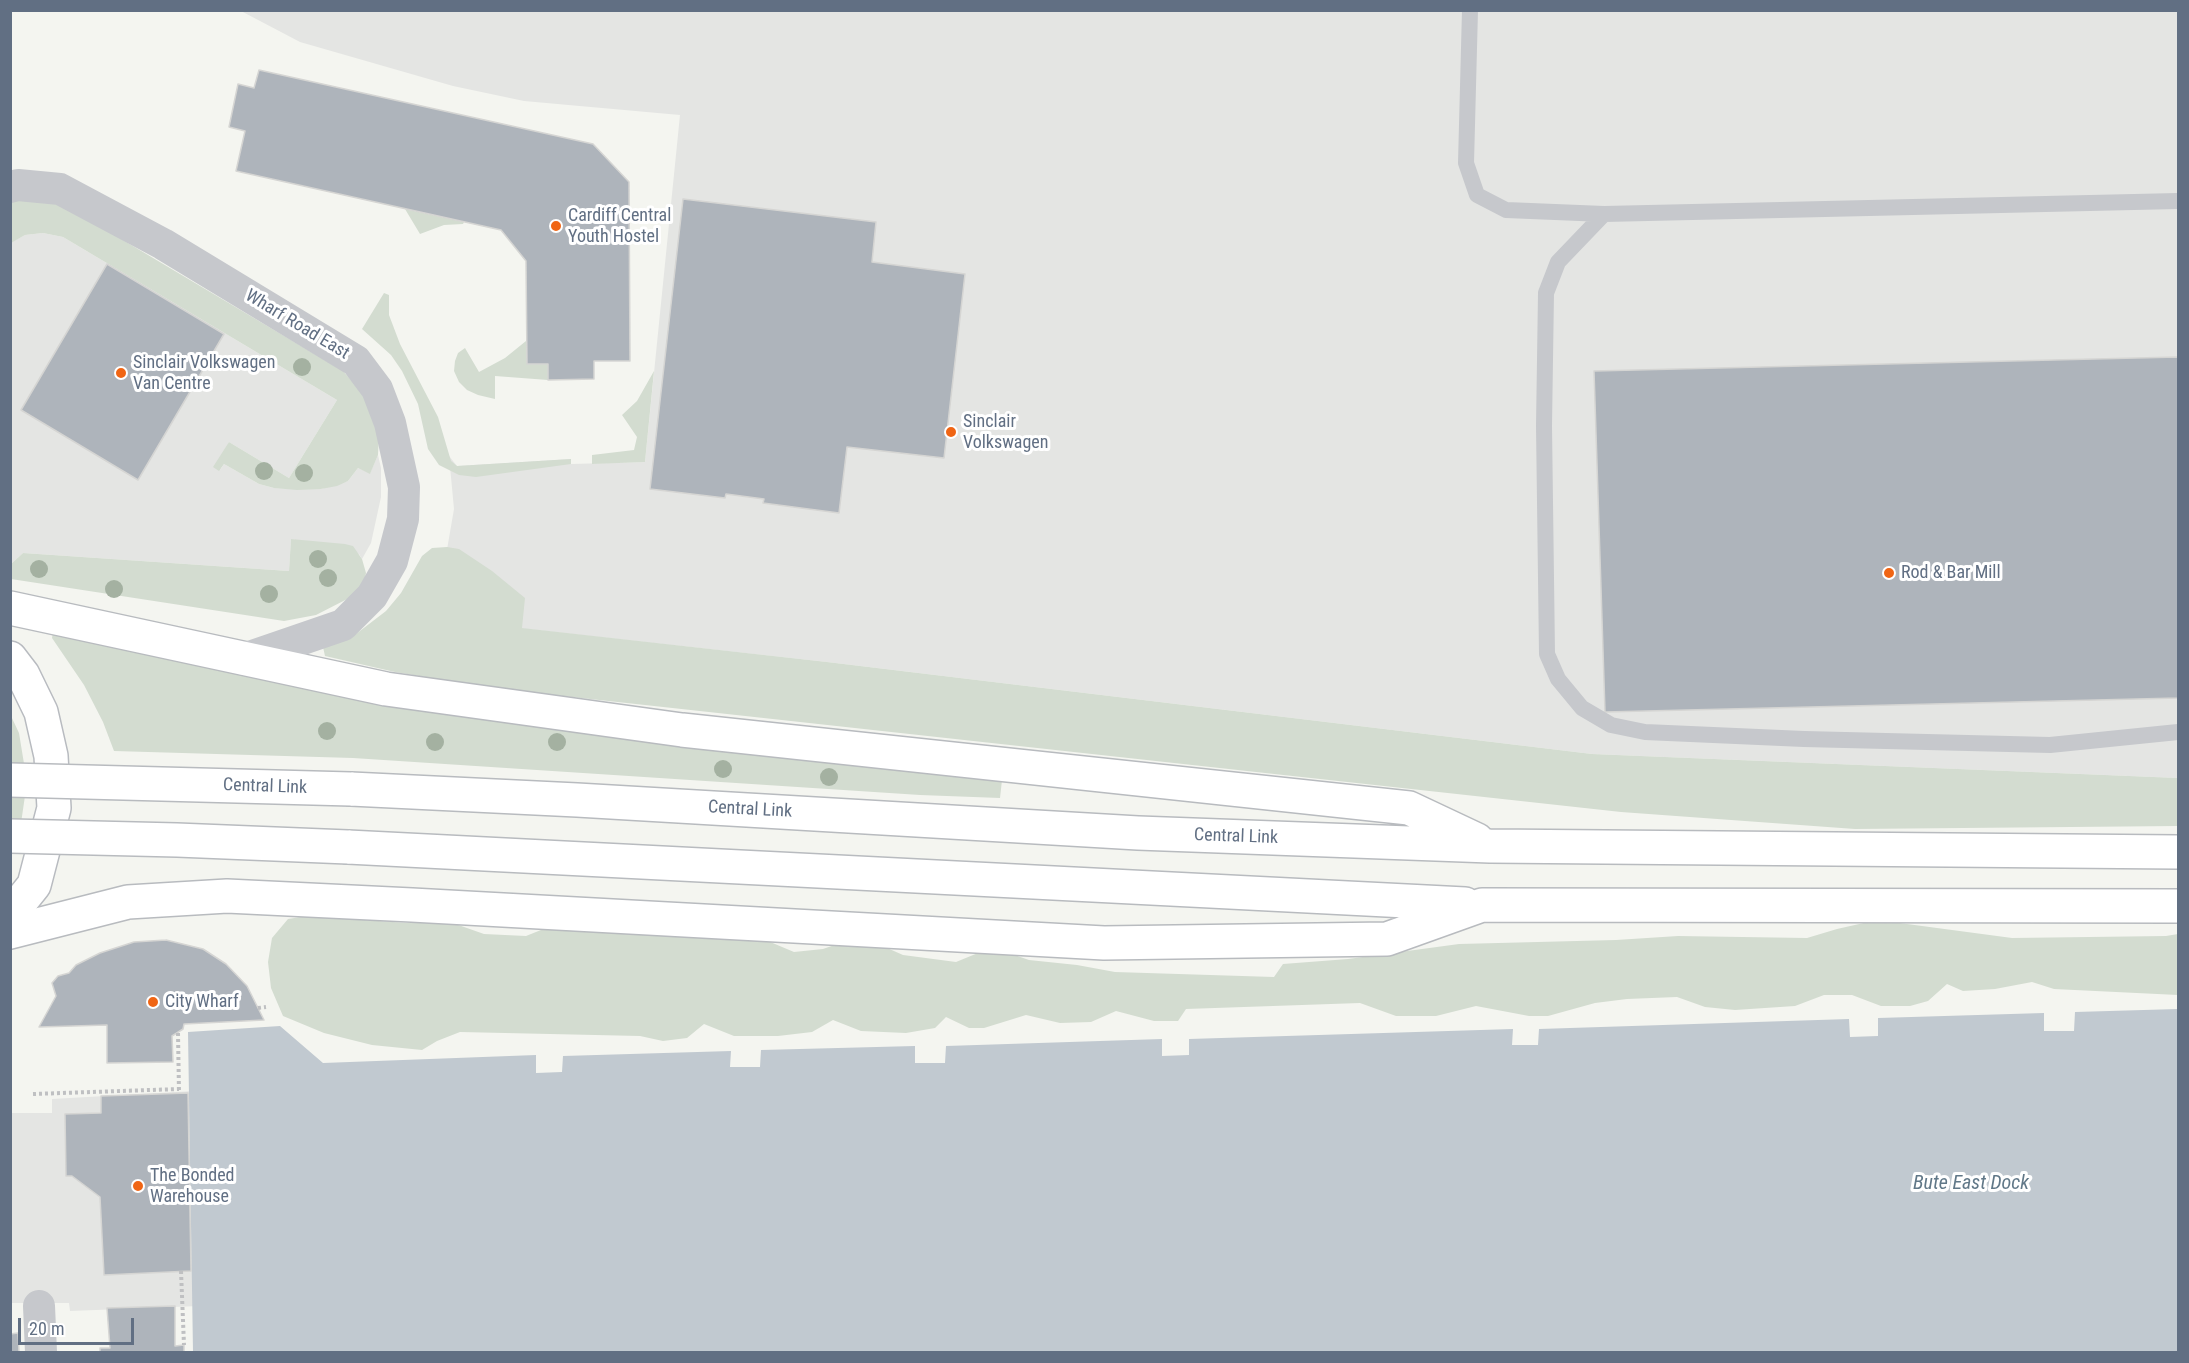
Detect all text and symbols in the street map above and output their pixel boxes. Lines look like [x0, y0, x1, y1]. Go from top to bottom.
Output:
place label: Cardiff Central Youth Hostel [568, 205, 671, 248]
marker: Cardiff Central Youth Hostel [549, 219, 563, 233]
street label: Wharf Road East [241, 285, 353, 365]
place label: Sinclair Volkswagen Van Centre [133, 352, 276, 394]
marker: Sinclair Volkswagen Van Centre [114, 366, 128, 380]
place label: Sinclair Volkswagen [963, 411, 1049, 454]
marker: Sinclair Volkswagen [944, 425, 958, 439]
place label: Rod & Bar Mill [1901, 562, 2001, 584]
marker: Rod & Bar Mill [1882, 566, 1896, 580]
street label: Central Link [223, 775, 307, 799]
street label: Central Link [707, 797, 793, 823]
street label: Central Link [1194, 825, 1278, 849]
place label: City Wharf [165, 991, 239, 1013]
marker: City Wharf [146, 995, 160, 1009]
place label: The Bonded Warehouse [150, 1165, 235, 1208]
water label: Bute East Dock [1913, 1172, 2029, 1196]
marker: The Bonded Warehouse [131, 1179, 145, 1193]
scale bar [21, 1306, 136, 1344]
text: 20 m [29, 1318, 64, 1339]

